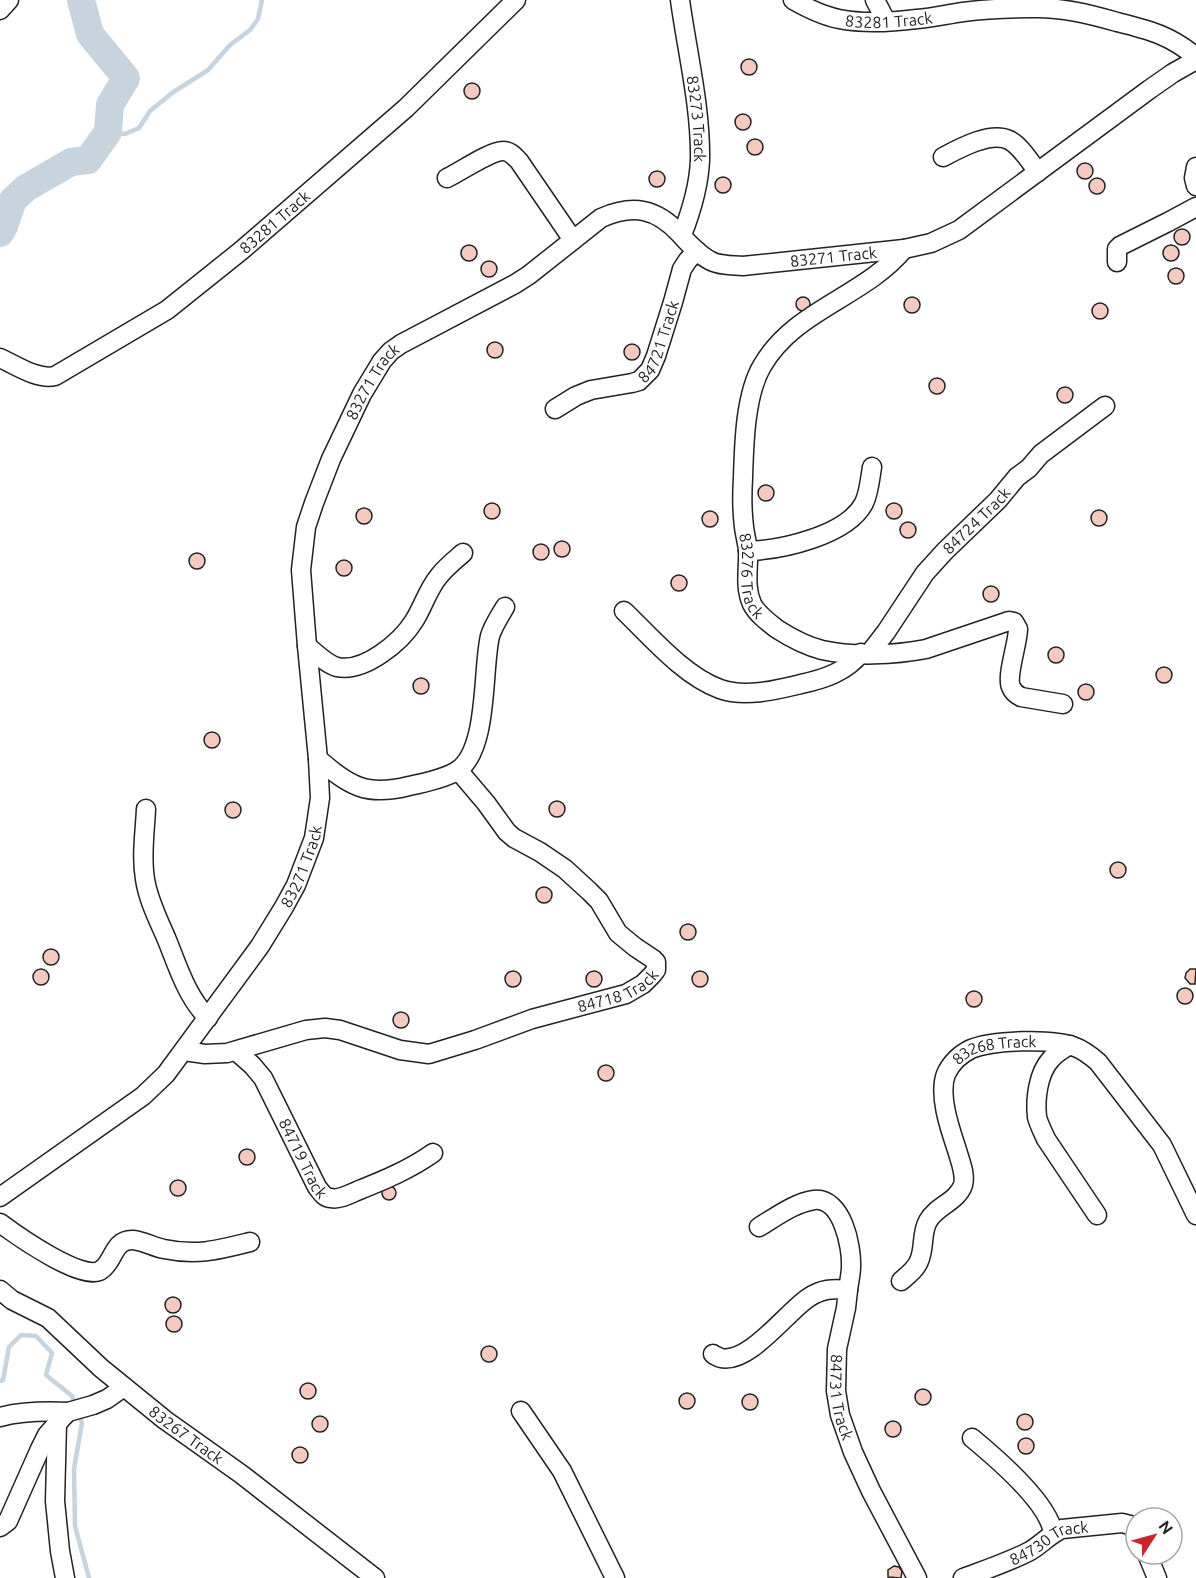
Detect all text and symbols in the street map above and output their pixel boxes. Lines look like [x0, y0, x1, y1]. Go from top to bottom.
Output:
street label: 83281 Track [844, 8, 933, 31]
street label: 83273 Track [683, 74, 709, 162]
street label: 83281 Track [236, 187, 313, 257]
street label: 83271 Track [789, 243, 878, 270]
street label: 84721 Track [634, 298, 682, 386]
street label: 83271 Track [342, 339, 402, 423]
street label: 84724 Track [939, 484, 1014, 557]
street label: 83276 Track [736, 531, 768, 622]
street label: 83271 Track [277, 824, 325, 910]
street label: 84718 Track [575, 966, 662, 1016]
street label: 83268 Track [948, 1032, 1037, 1068]
street label: 84719 Track [275, 1115, 331, 1202]
street label: 84731 Track [827, 1354, 857, 1442]
street label: 83267 Track [146, 1402, 227, 1467]
north arrow [1124, 1506, 1184, 1566]
street label: 84730 Track [1007, 1517, 1089, 1569]
text: N [1155, 1517, 1177, 1537]

